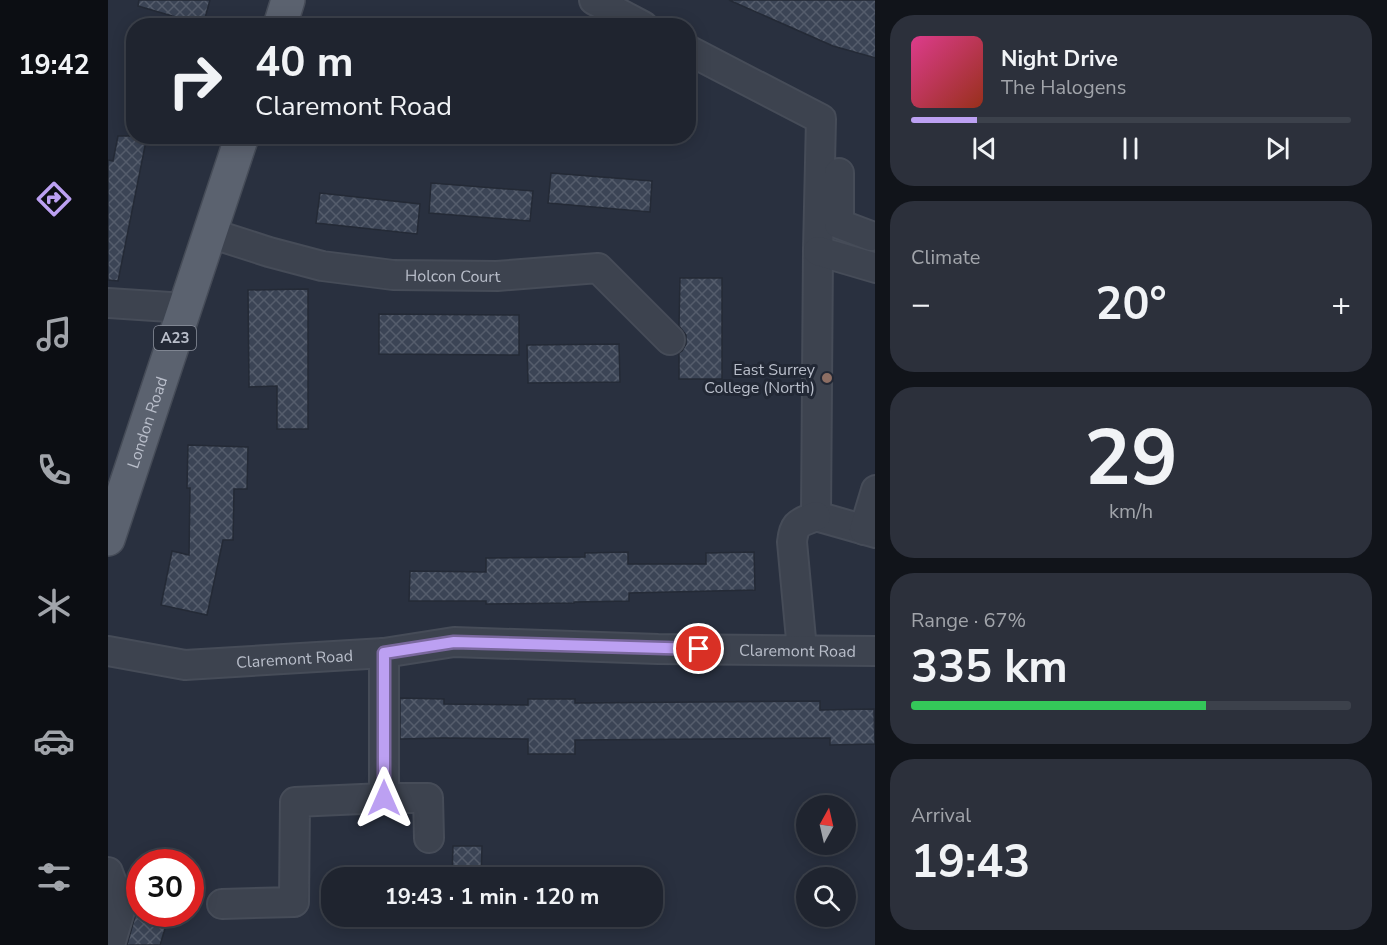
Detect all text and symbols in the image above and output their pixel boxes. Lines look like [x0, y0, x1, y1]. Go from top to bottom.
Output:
text: 40 m [255, 34, 354, 91]
icon: right [156, 42, 234, 120]
text: Night Drive [1001, 44, 1118, 74]
text: 19:42 [18, 47, 90, 84]
text: The Halogens [1001, 74, 1126, 101]
text: Claremont Road [255, 88, 452, 125]
icon: previous [968, 132, 1001, 165]
icon: pause [1114, 132, 1147, 165]
icon: next [1261, 132, 1294, 165]
icon: directions [33, 178, 75, 220]
text: Climate [911, 244, 980, 271]
street label: Holcon Court [405, 265, 501, 288]
text: 20° [1095, 274, 1167, 335]
text: − [911, 282, 931, 327]
text: + [1331, 282, 1351, 327]
icon: music [33, 313, 75, 355]
road number: A23 [154, 326, 196, 350]
place label: East Surrey College (North) [704, 359, 816, 399]
marker: East Surrey College (North) [820, 371, 834, 385]
street label: London Road [122, 374, 173, 471]
text: 29 [1084, 405, 1178, 512]
icon: phone [33, 449, 75, 491]
text: km/h [1109, 498, 1153, 525]
icon: climate [33, 585, 75, 627]
text: Range · 67% [911, 607, 1026, 634]
pin [673, 623, 724, 674]
icon: arrive [682, 632, 715, 665]
text: 335 km [911, 637, 1068, 698]
street label: Claremont Road [739, 640, 856, 663]
street label: Claremont Road [236, 645, 354, 674]
icon: car [33, 720, 75, 762]
position arrow [352, 766, 416, 830]
north arrow [796, 795, 856, 855]
map controls [796, 795, 856, 927]
text: Arrival [911, 802, 971, 829]
text: 19:43 [911, 832, 1030, 893]
speed limit sign: 30 [126, 849, 204, 927]
icon: filters [33, 856, 75, 898]
button: search [796, 867, 856, 927]
text: 19:43 · 1 min · 120 m [385, 882, 599, 912]

